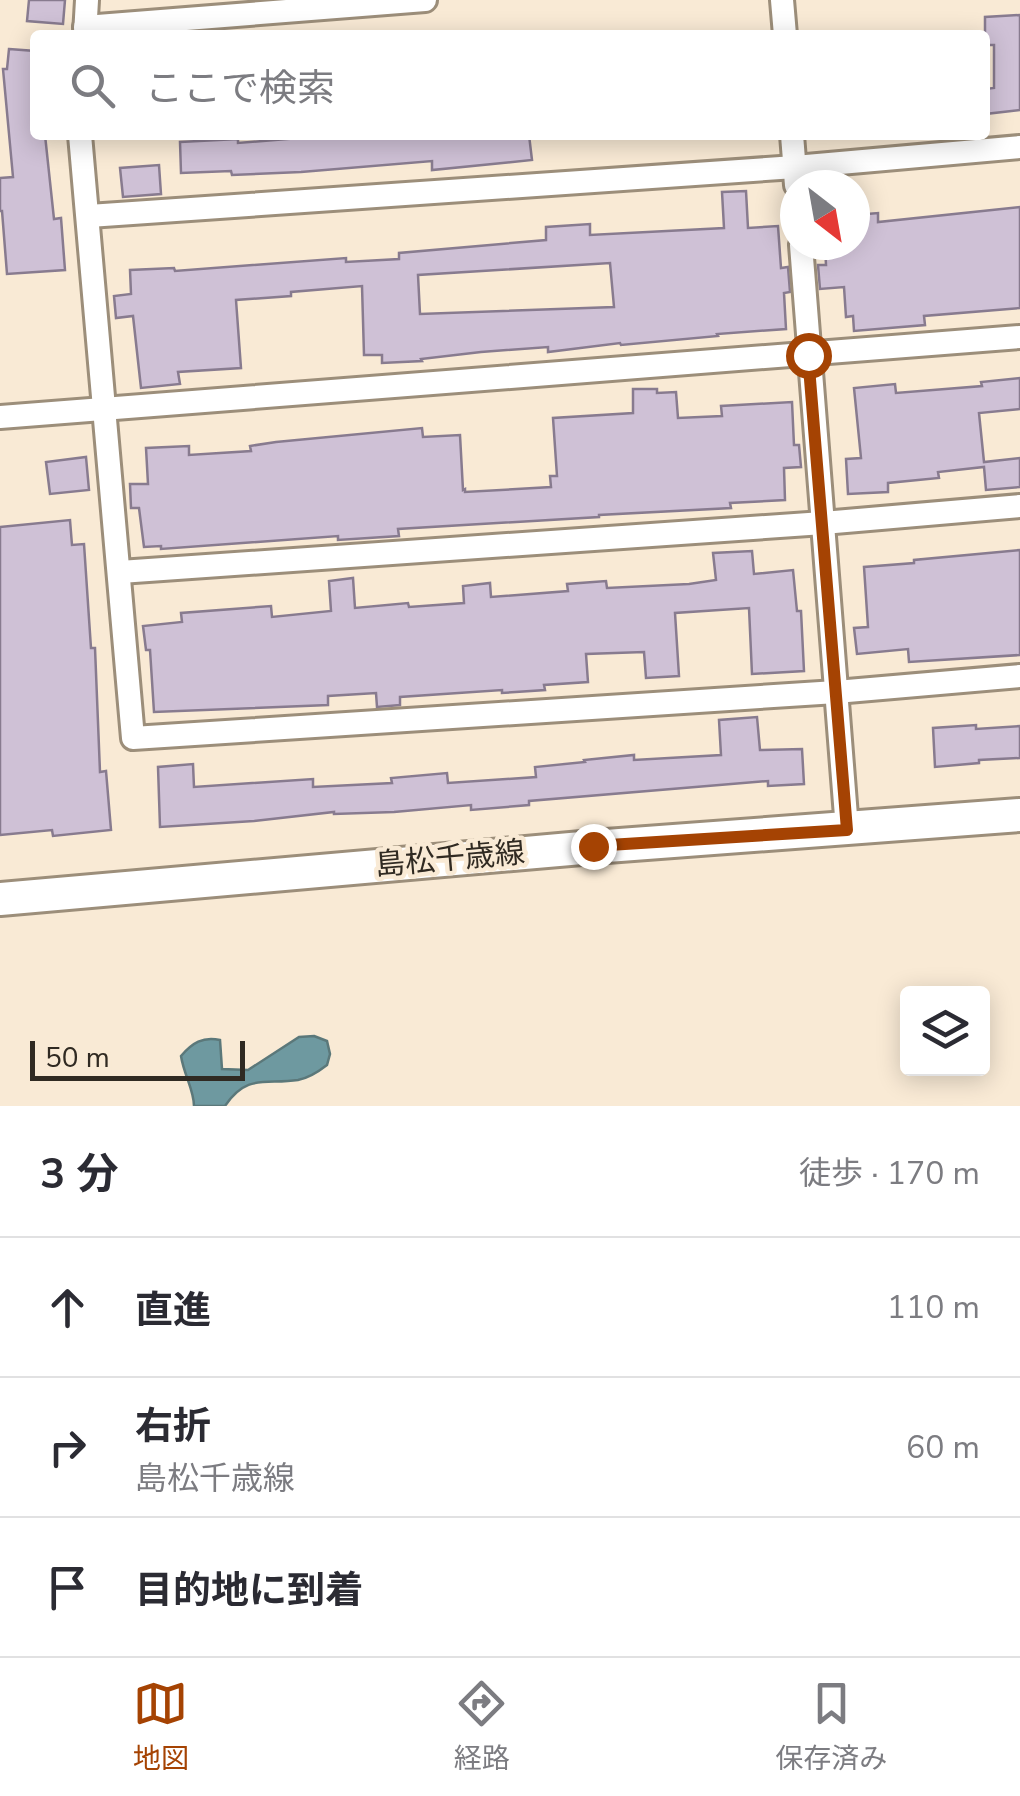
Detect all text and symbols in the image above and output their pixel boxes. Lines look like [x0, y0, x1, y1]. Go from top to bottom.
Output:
search box [30, 30, 990, 140]
icon: search [65, 58, 120, 113]
text: ここで検索 [145, 63, 335, 114]
north arrow [780, 170, 870, 260]
route start [786, 333, 832, 379]
route end [571, 824, 617, 870]
street label: 島松千歳線 [373, 832, 527, 886]
map controls [900, 986, 990, 1076]
button: layers [900, 986, 990, 1076]
scale bar [30, 1036, 245, 1080]
text: 50 m [45, 1039, 110, 1077]
text: 3 分 [40, 1146, 119, 1203]
text: 徒歩 · 170 m [799, 1152, 980, 1195]
icon: ahead [40, 1280, 95, 1335]
text: 直進 [135, 1285, 211, 1336]
text: 110 m [887, 1286, 980, 1329]
text: 右折 [135, 1401, 211, 1452]
icon: right [40, 1420, 95, 1475]
text: 60 m [906, 1426, 980, 1469]
text: 島松千歳線 [135, 1457, 295, 1500]
icon: arrive [40, 1560, 95, 1615]
text: 目的地に到着 [135, 1565, 363, 1616]
tab: 地図 [133, 1676, 189, 1778]
tab: 経路 [454, 1676, 510, 1778]
tab: 保存済み [775, 1676, 887, 1778]

